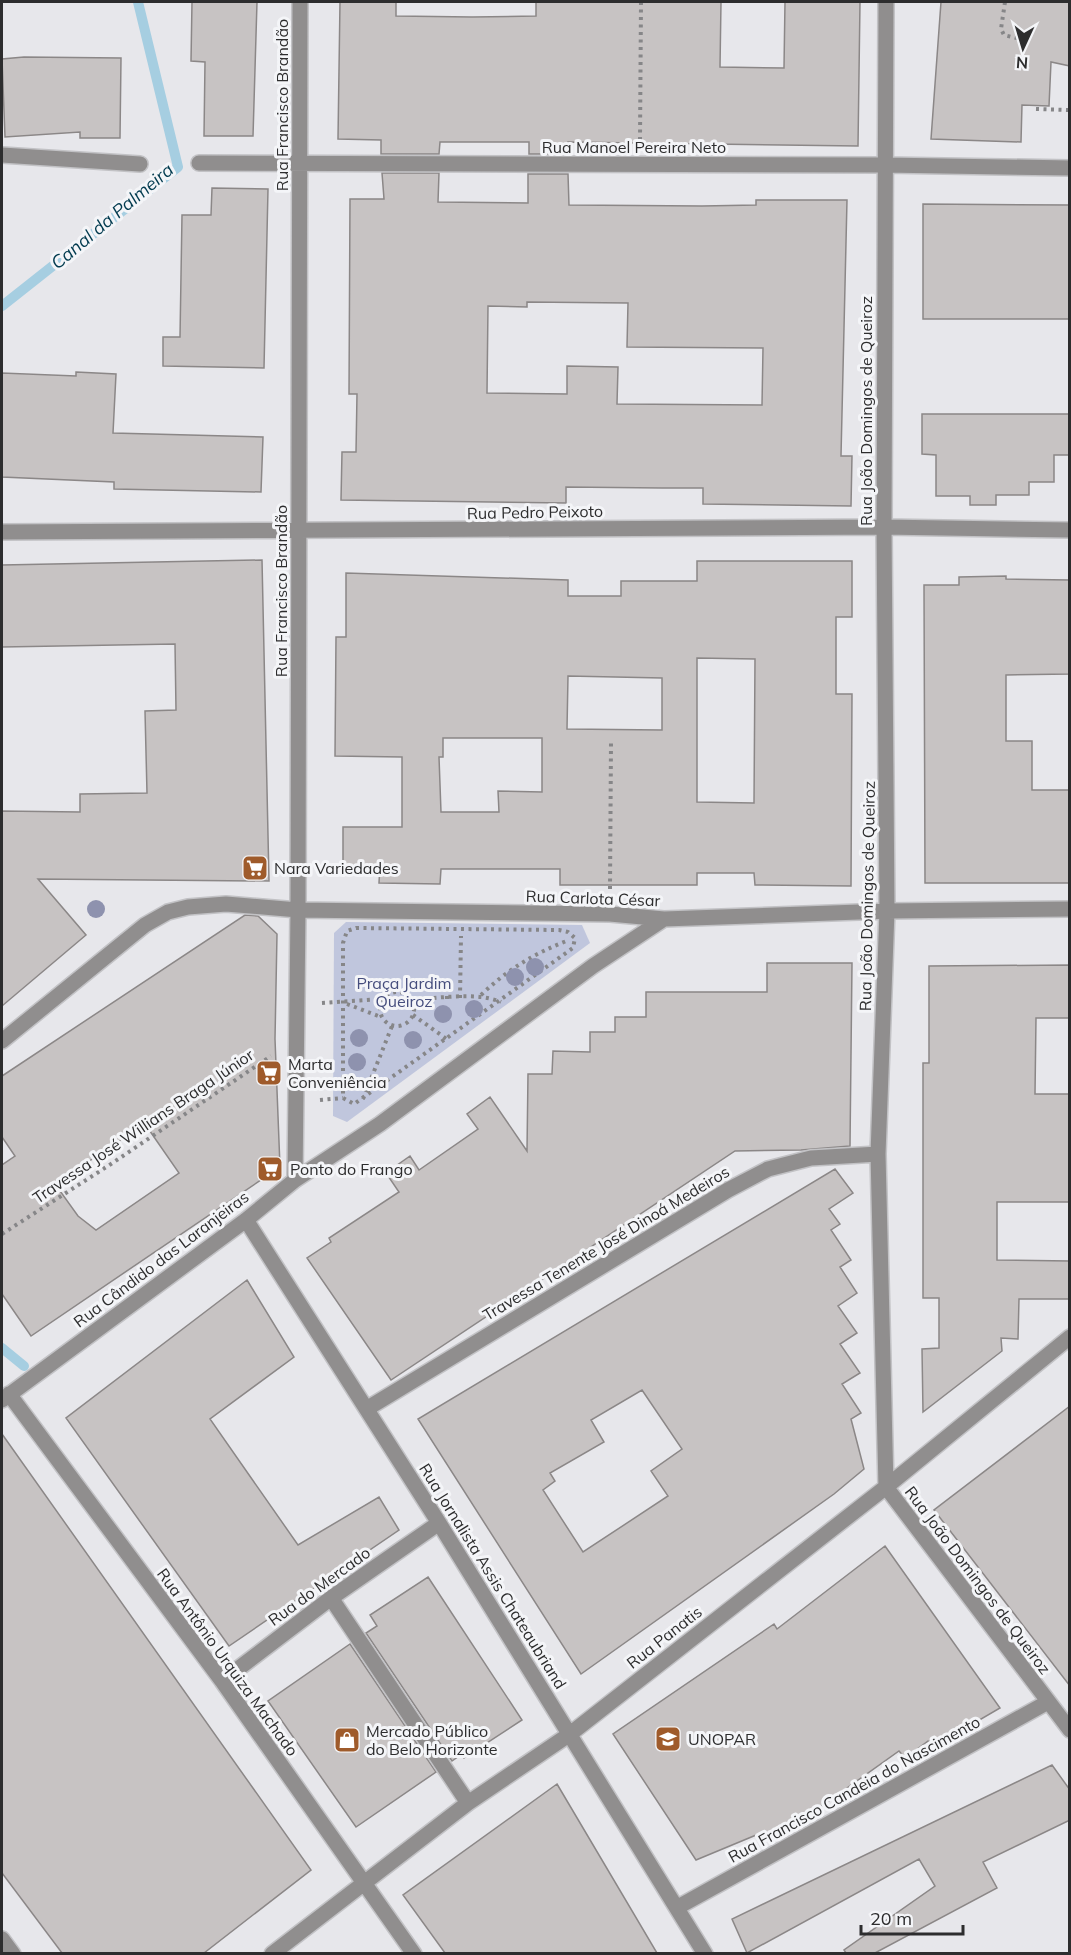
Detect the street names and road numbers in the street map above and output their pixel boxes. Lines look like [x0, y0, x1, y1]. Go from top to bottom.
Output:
street label: Rua Francisco Brandão [272, 19, 292, 191]
street label: Rua Manoel Pereira Neto [542, 137, 726, 157]
street label: Rua João Domingos de Queiroz [856, 296, 876, 526]
street label: Rua Pedro Peixoto [467, 501, 603, 523]
street label: Rua Francisco Brandão [271, 505, 291, 677]
street label: Rua João Domingos de Queiroz [855, 781, 879, 1011]
street label: Rua Carlota César [525, 886, 661, 910]
street label: Travessa José Willians Braga Júnior [29, 1044, 257, 1208]
street label: Travessa Tenente José Dinoá Medeiros [479, 1161, 733, 1325]
street label: Rua Cândido das Laranjeiras [69, 1187, 253, 1331]
street label: Rua Jornalista Assis Chateaubriand [415, 1459, 571, 1693]
street label: Rua João Domingos de Queiroz [901, 1482, 1055, 1678]
street label: Rua do Mercado [264, 1542, 374, 1630]
street label: Rua Antônio Urquiza Machado [153, 1564, 303, 1760]
street label: Rua Panatis [622, 1601, 706, 1673]
street label: Rua Francisco Candeia do Nascimento [725, 1711, 983, 1867]

